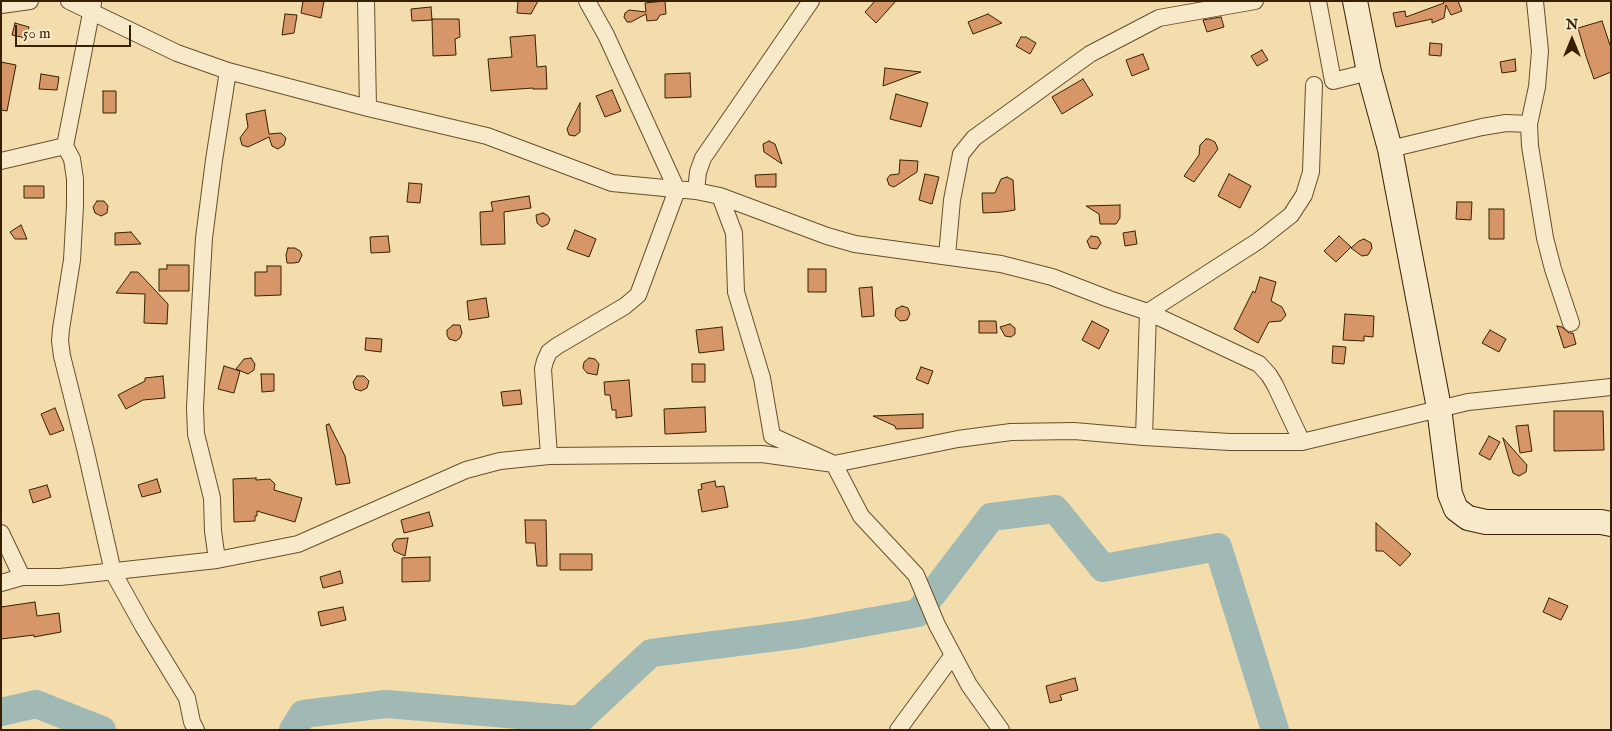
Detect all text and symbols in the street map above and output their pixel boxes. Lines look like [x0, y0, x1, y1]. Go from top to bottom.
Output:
scale bar [18, 15, 134, 47]
north arrow [1547, 15, 1597, 65]
text: N [1566, 16, 1578, 34]
text: 50 m [23, 24, 51, 43]

